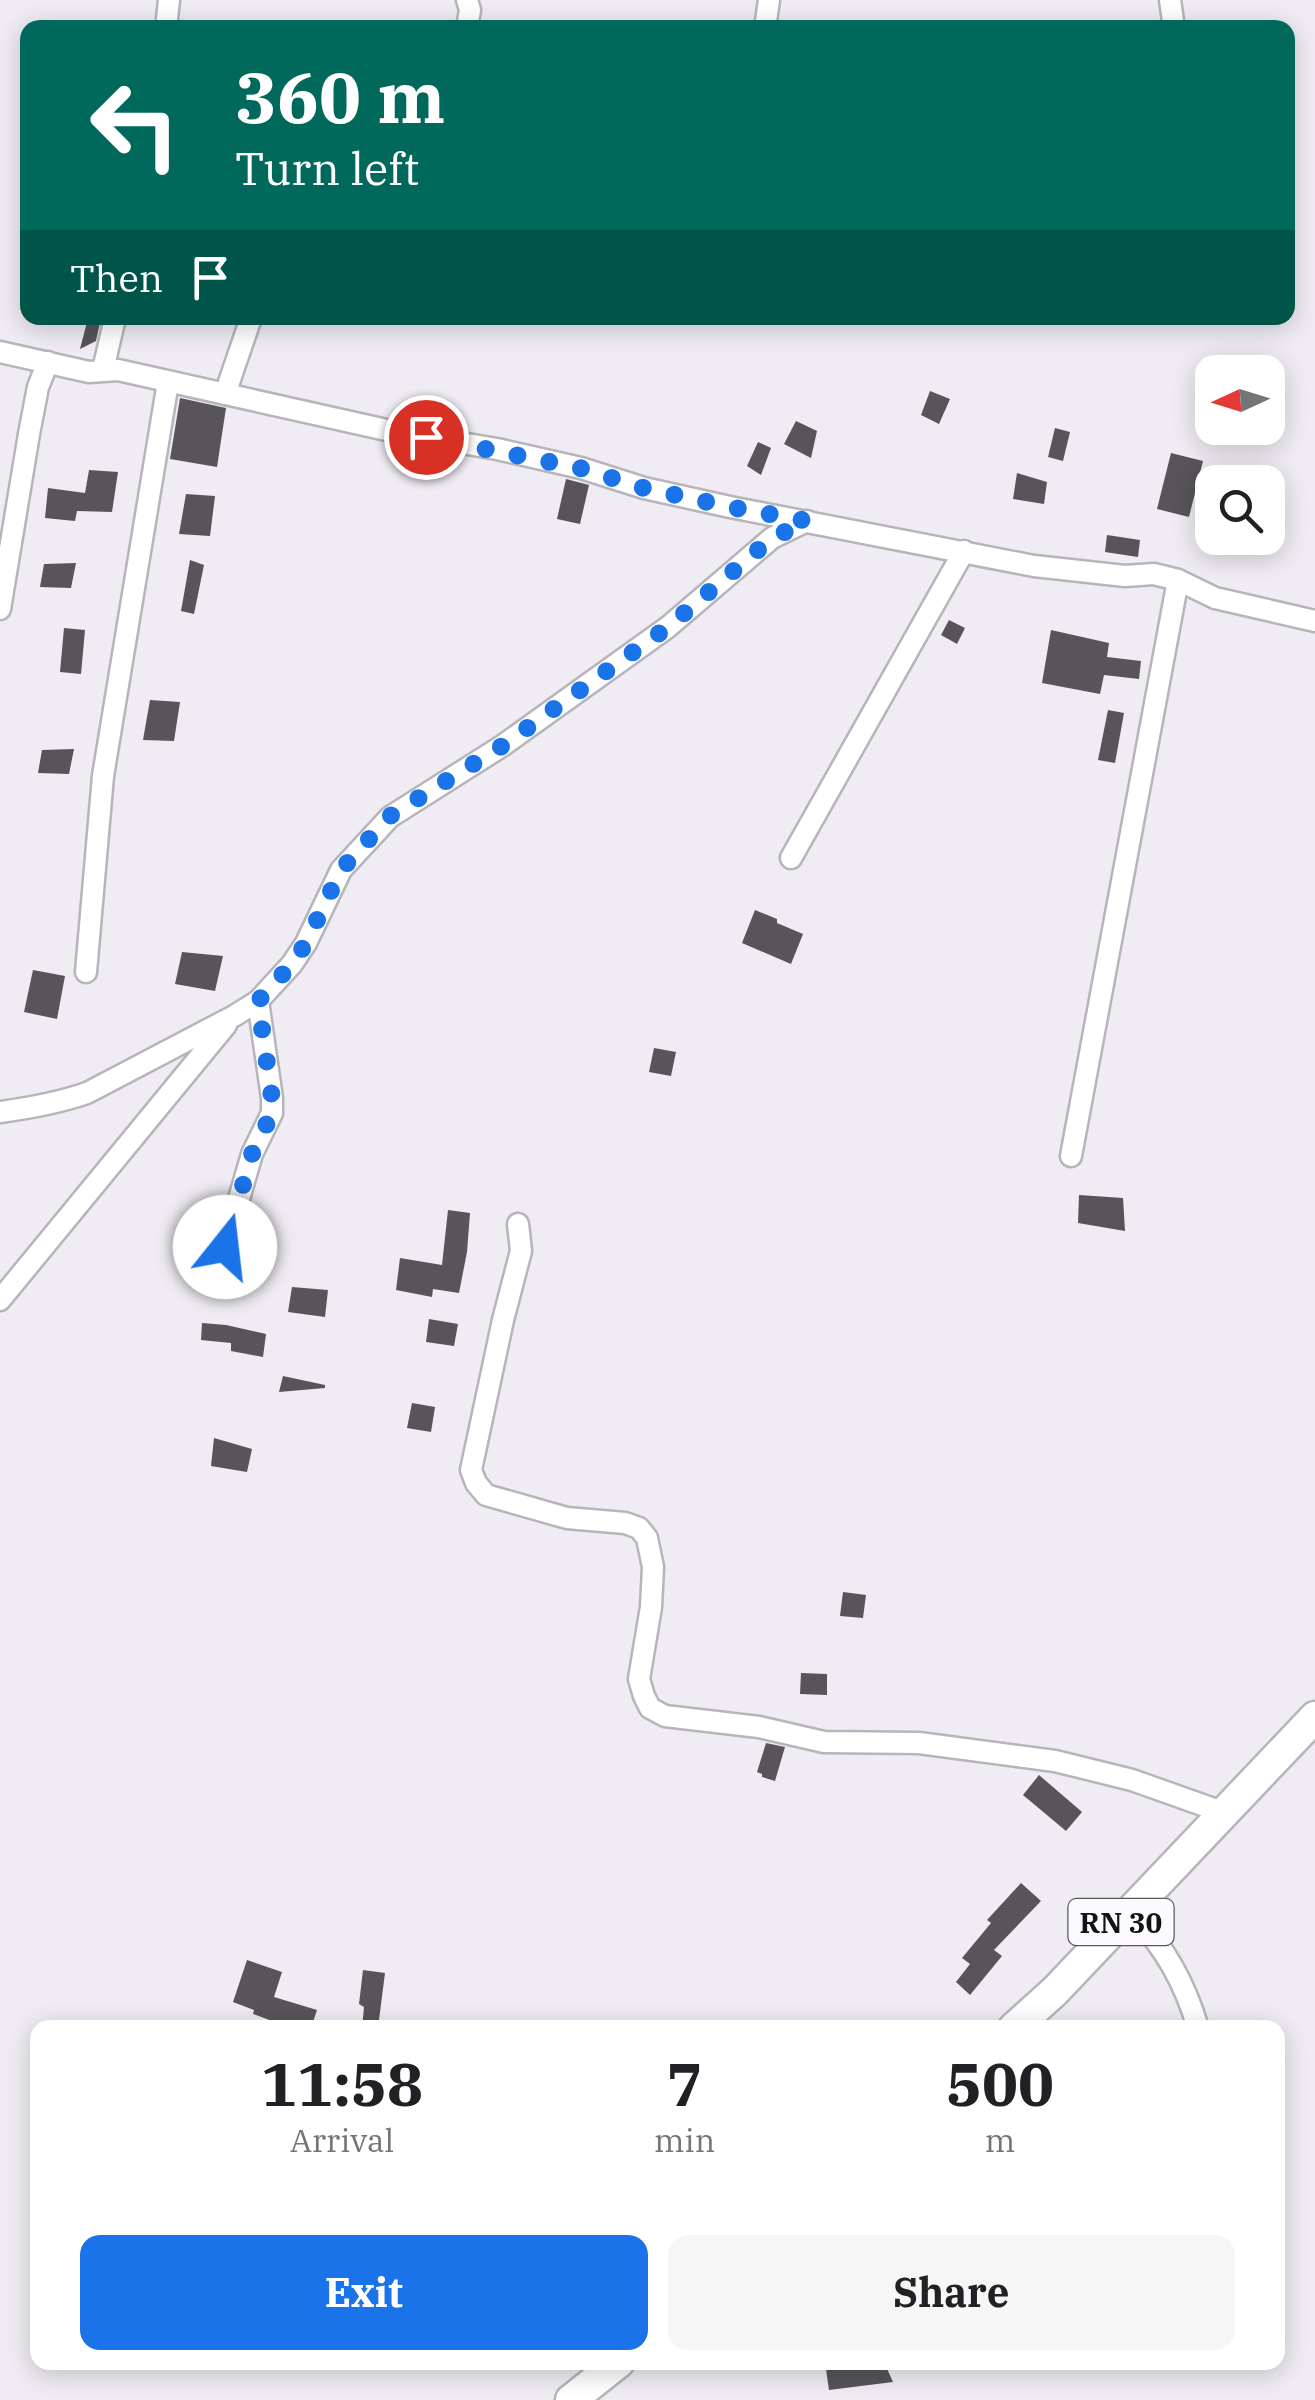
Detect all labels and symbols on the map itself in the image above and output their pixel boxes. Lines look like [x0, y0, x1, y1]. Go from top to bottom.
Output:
north arrow [1195, 355, 1285, 445]
pin [384, 395, 469, 480]
position arrow [173, 1195, 277, 1299]
road number: RN 30 [1068, 1899, 1174, 1945]

